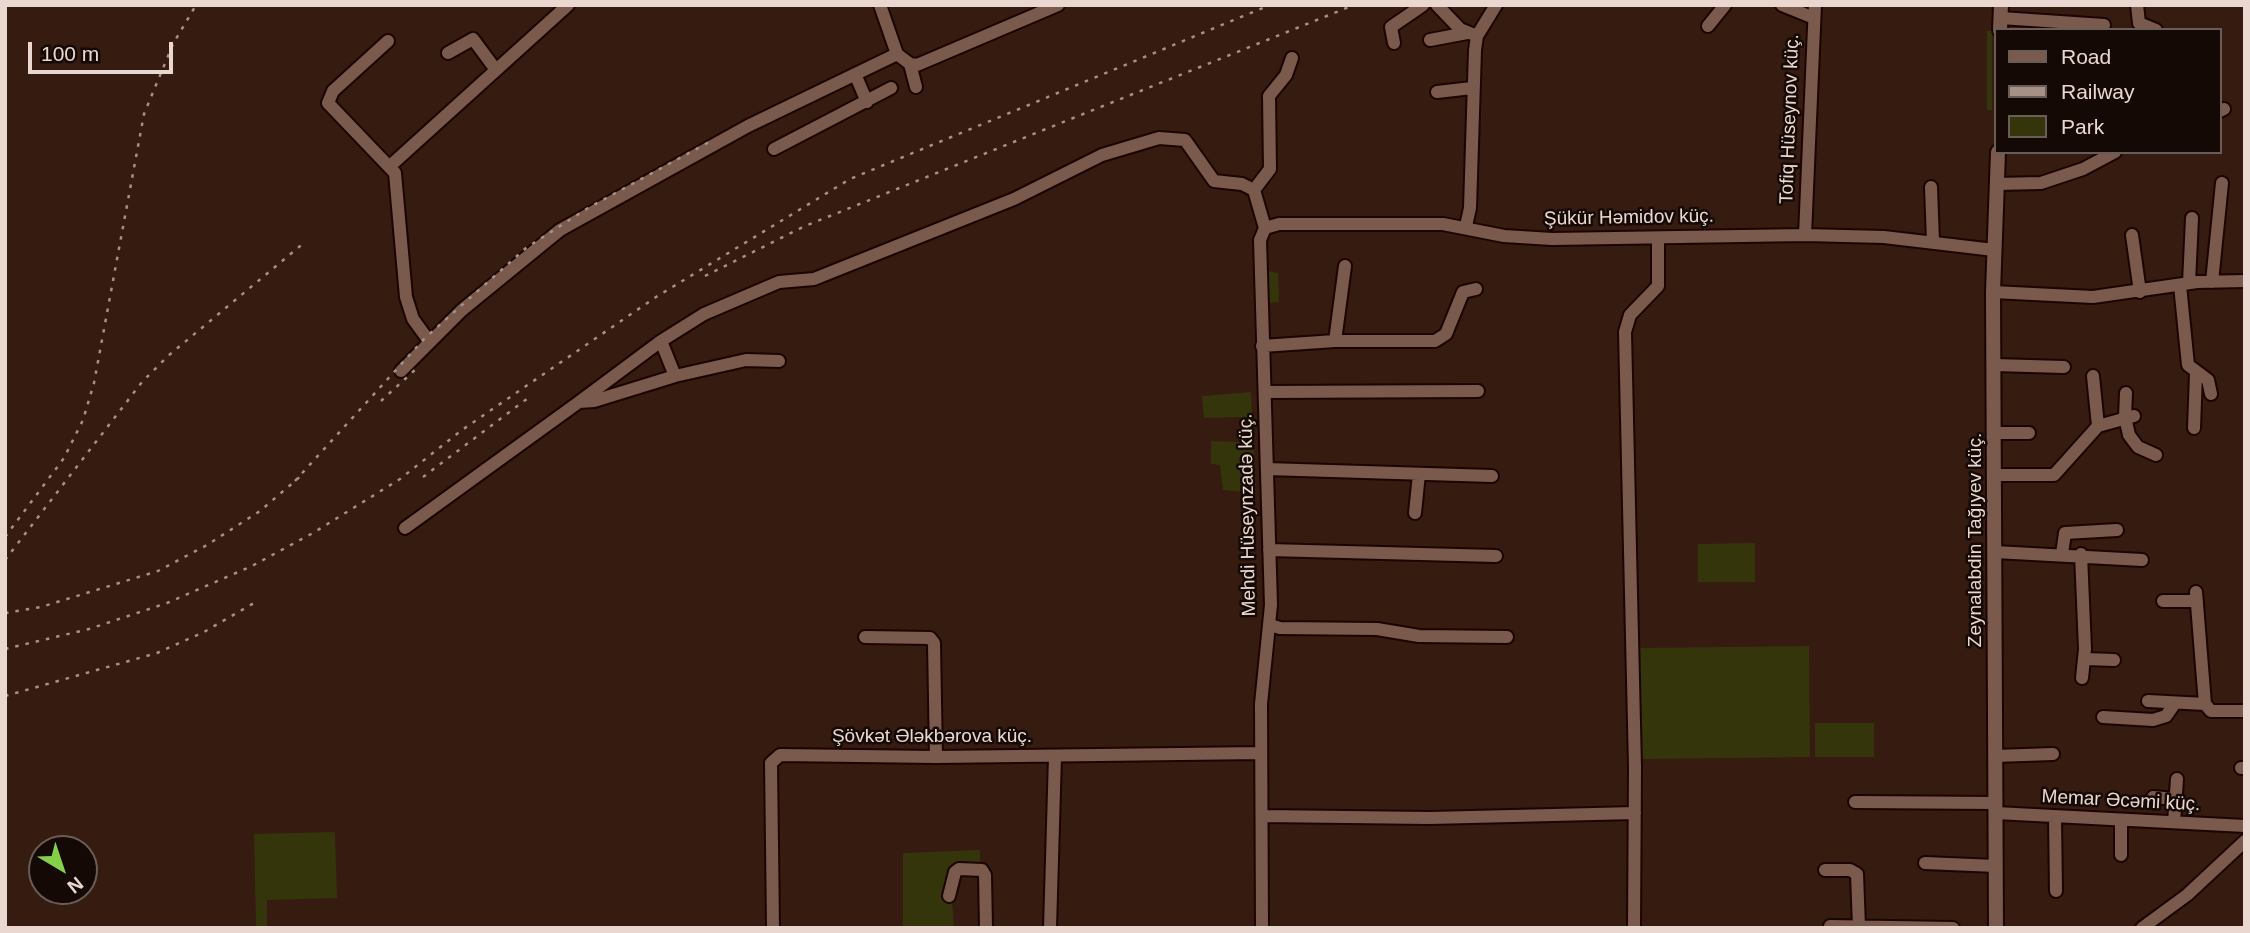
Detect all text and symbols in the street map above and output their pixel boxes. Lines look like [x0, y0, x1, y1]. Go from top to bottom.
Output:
scale bar [32, 28, 177, 72]
legend [1994, 28, 2222, 154]
street label: Tofiq Hüseynov küç. [1776, 34, 1804, 204]
text: 100 m [41, 42, 99, 65]
text: Road [2061, 45, 2111, 68]
text: Railway [2061, 80, 2135, 103]
text: Park [2061, 115, 2104, 138]
street label: Şükür Həmidov küç. [1544, 205, 1714, 231]
street label: Mehdi Hüseynzadə küç. [1235, 413, 1261, 617]
street label: Zeynalabdin Tağıyev küç. [1965, 433, 1987, 647]
street label: Şövkət Ələkbərova küç. [832, 726, 1032, 748]
street label: Memar Əcəmi küç. [2041, 785, 2201, 817]
north arrow [28, 835, 98, 905]
text: N [63, 873, 87, 898]

